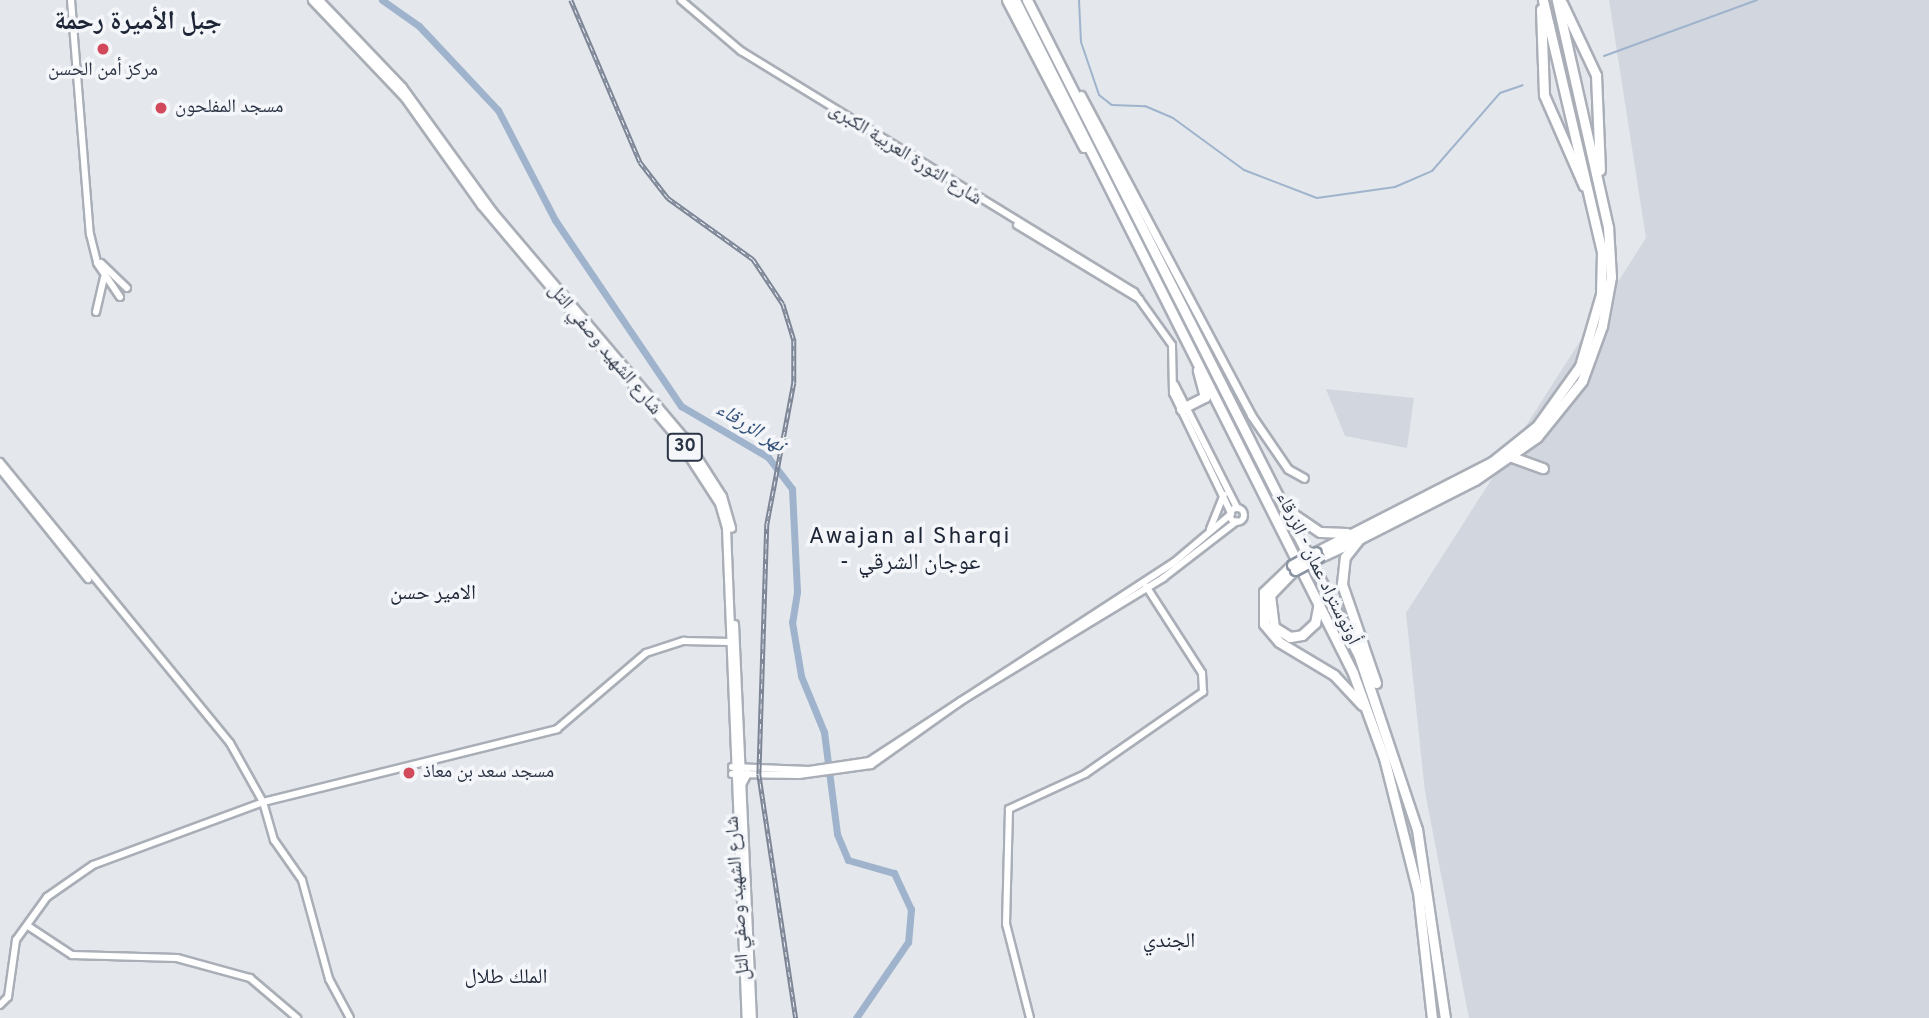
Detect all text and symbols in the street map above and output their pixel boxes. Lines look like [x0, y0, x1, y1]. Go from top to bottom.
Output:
district label: جبل الأميرة رحمة [54, 7, 222, 39]
marker: مركز أمن الحسن [95, 41, 111, 57]
place label: مركز أمن الحسن [48, 60, 158, 82]
place label: مسجد المفلحون [175, 97, 283, 119]
street label: شارع الثورة العربية الكبرى [824, 99, 986, 211]
marker: مسجد المفلحون [153, 100, 169, 116]
street label: شارع الشهيد وصفي التل [542, 280, 666, 420]
water label: نهر الزرقاء [711, 397, 789, 459]
road number: 30 [666, 432, 704, 462]
street label: أوتوستراد عمان - الزرقاء [1270, 489, 1364, 649]
district label: Awajan al Sharqi - عوجان الشرقي [811, 524, 1009, 578]
district label: الامير حسن [390, 581, 476, 607]
place label: مسجد سعد بن معاذ [423, 762, 554, 784]
marker: مسجد سعد بن معاذ [401, 765, 417, 781]
street label: شارع الشهيد وصفي التل [722, 815, 756, 981]
district label: الجندي [1143, 929, 1195, 955]
district label: الملك طلال [465, 965, 547, 991]

